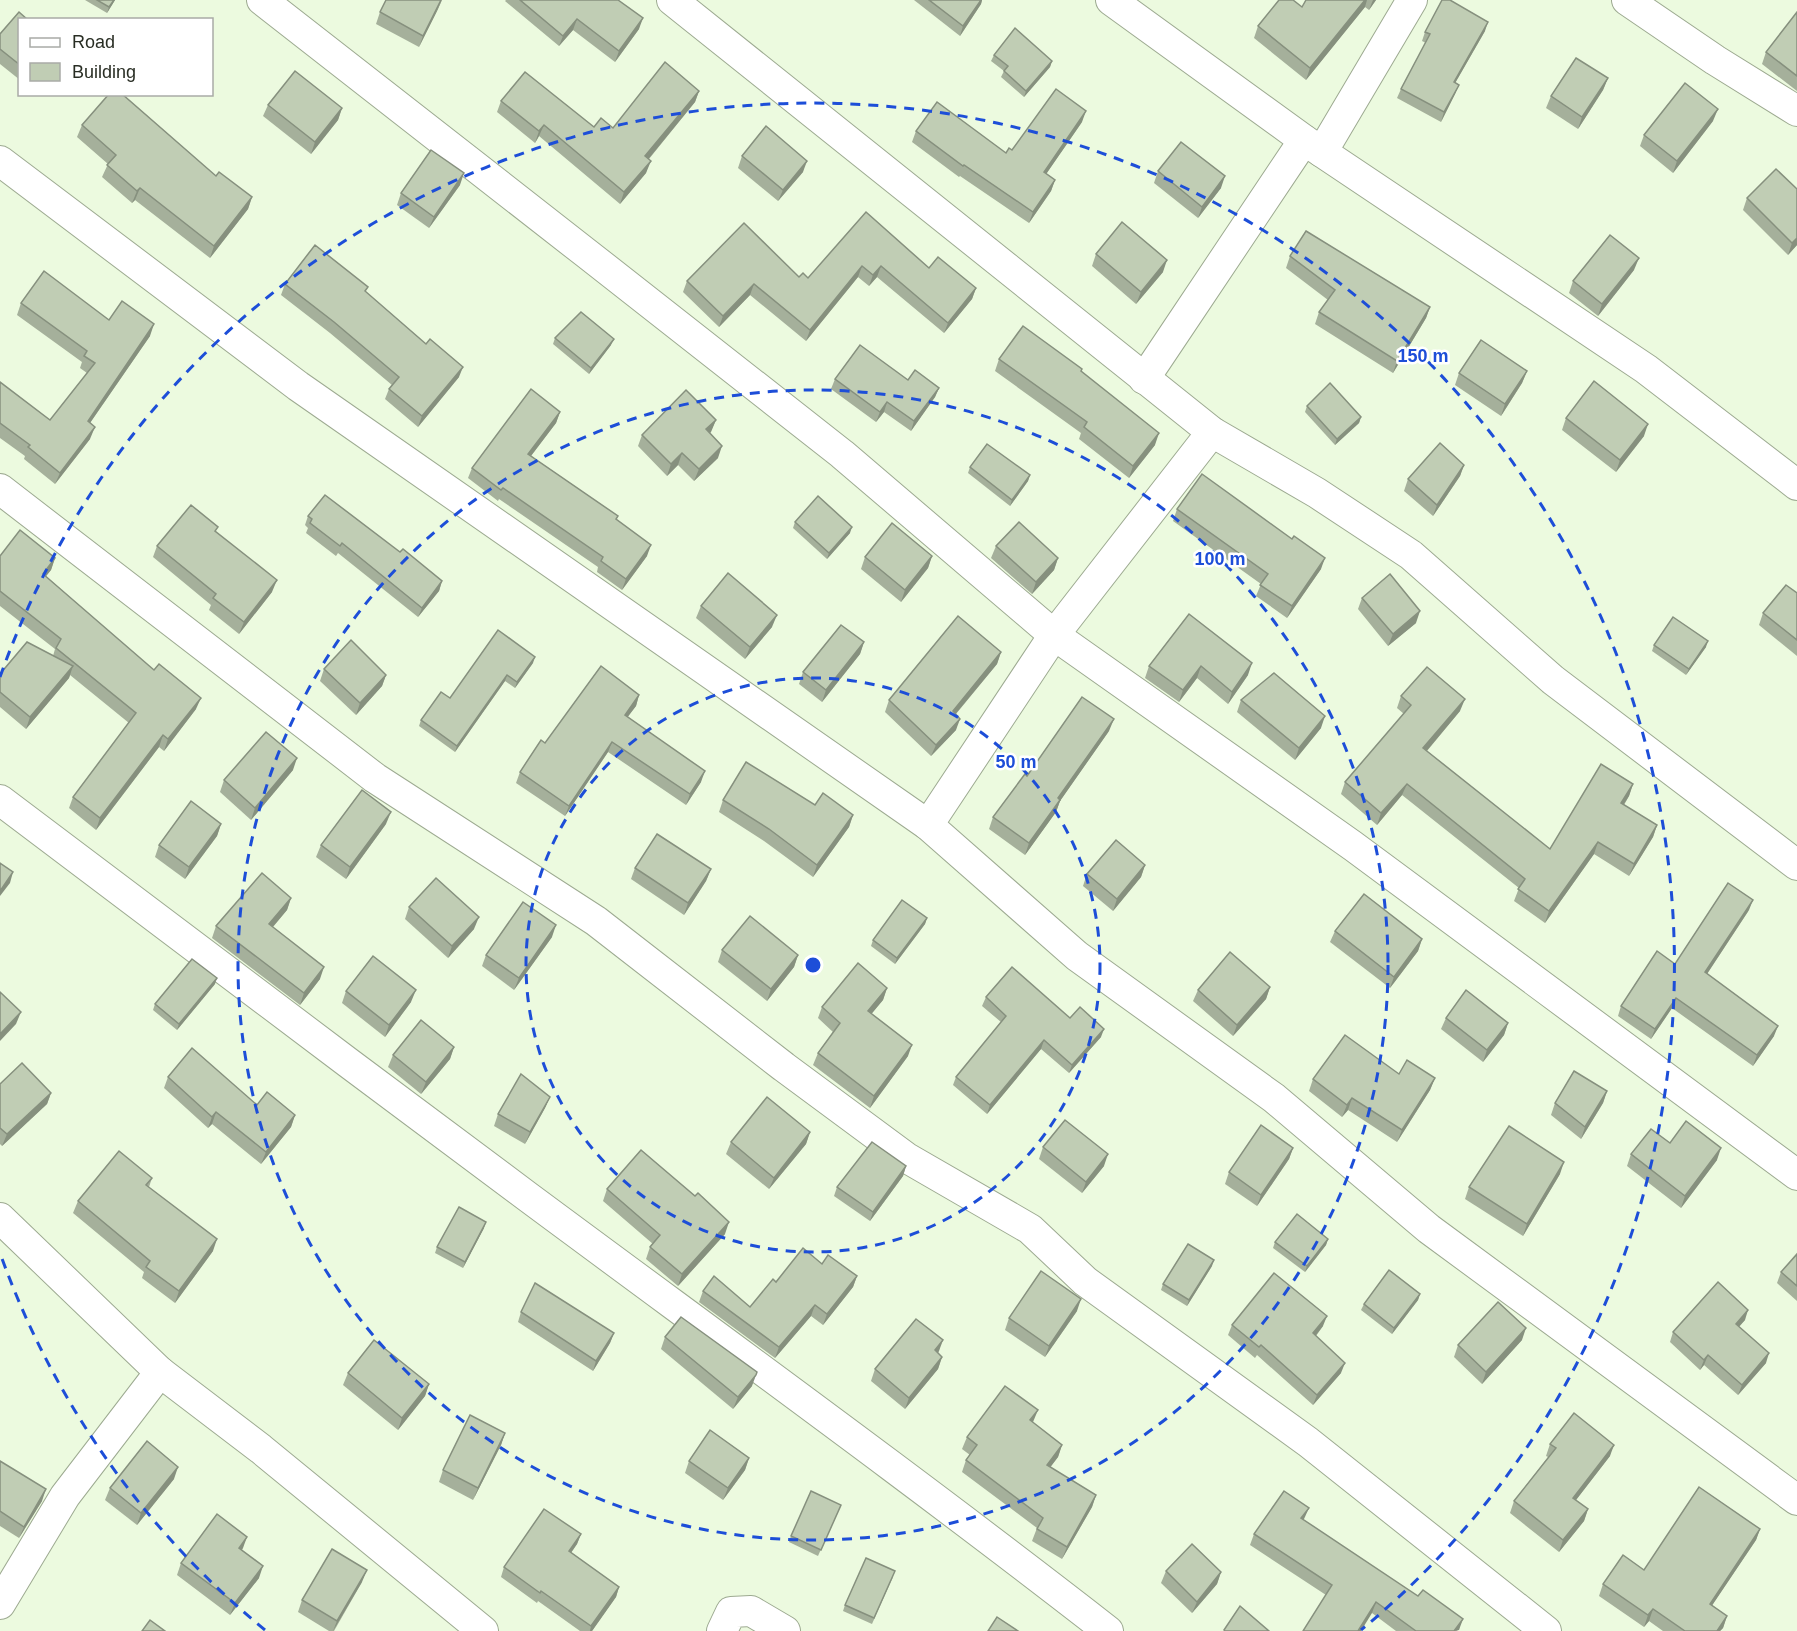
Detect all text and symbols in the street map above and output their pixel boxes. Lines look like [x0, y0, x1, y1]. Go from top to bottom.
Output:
legend [18, 18, 213, 96]
text: Road [72, 32, 115, 52]
text: Building [72, 62, 136, 82]
text: 150 m [1397, 346, 1449, 366]
text: 100 m [1194, 549, 1246, 569]
text: 50 m [995, 752, 1037, 772]
centre of rings [803, 955, 823, 975]

